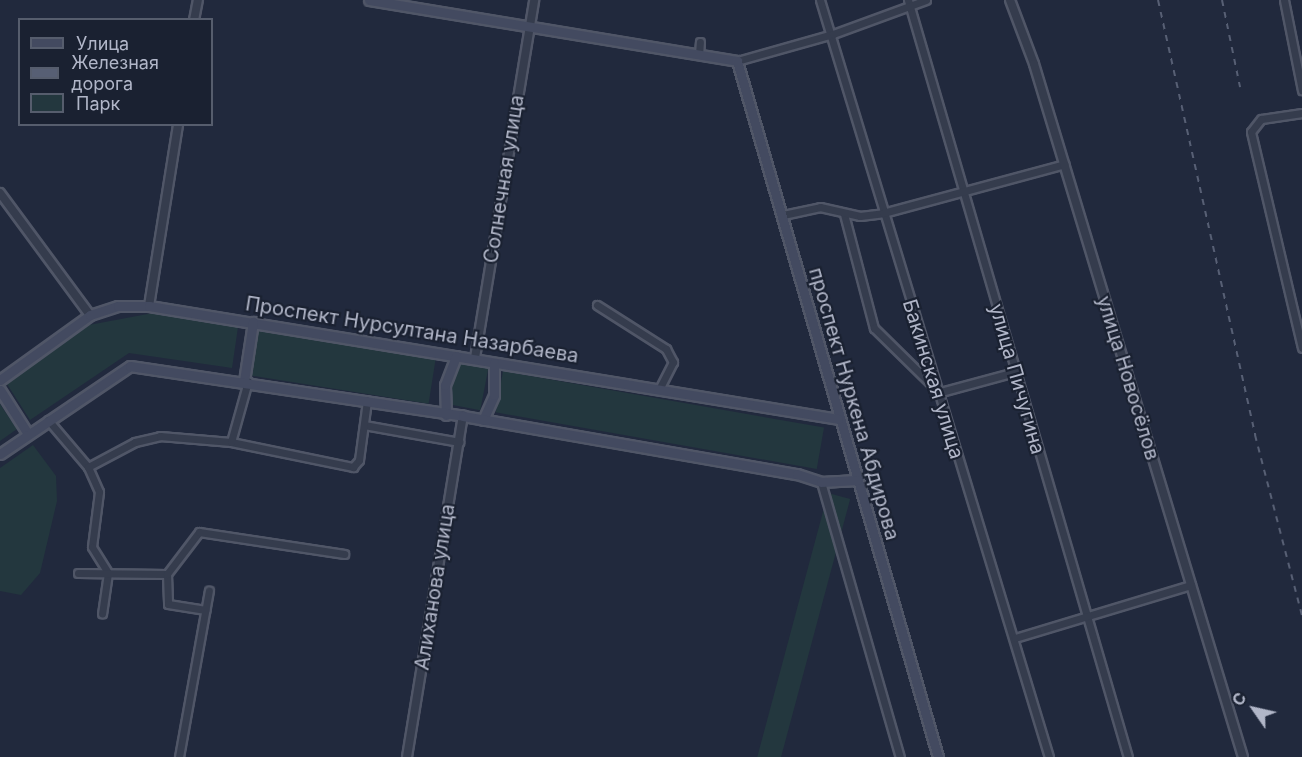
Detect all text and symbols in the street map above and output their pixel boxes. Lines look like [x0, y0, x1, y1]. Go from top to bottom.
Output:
legend [18, 18, 213, 126]
text: Улица [76, 33, 129, 54]
text: Железная дорога [71, 52, 159, 94]
text: Парк [76, 93, 120, 114]
street label: Солнечная улица [479, 93, 529, 265]
street label: проспект Нуркена Абдирова [804, 265, 904, 543]
street label: Проспект Нурсултана Назарбаева [244, 292, 580, 368]
street label: улица Новосёлов [1092, 293, 1164, 463]
street label: Бакинская улица [897, 296, 969, 462]
street label: улица Пичугина [984, 301, 1050, 457]
street label: Алиханова улица [410, 502, 460, 672]
north arrow [1224, 679, 1284, 739]
text: С [1227, 688, 1251, 709]

